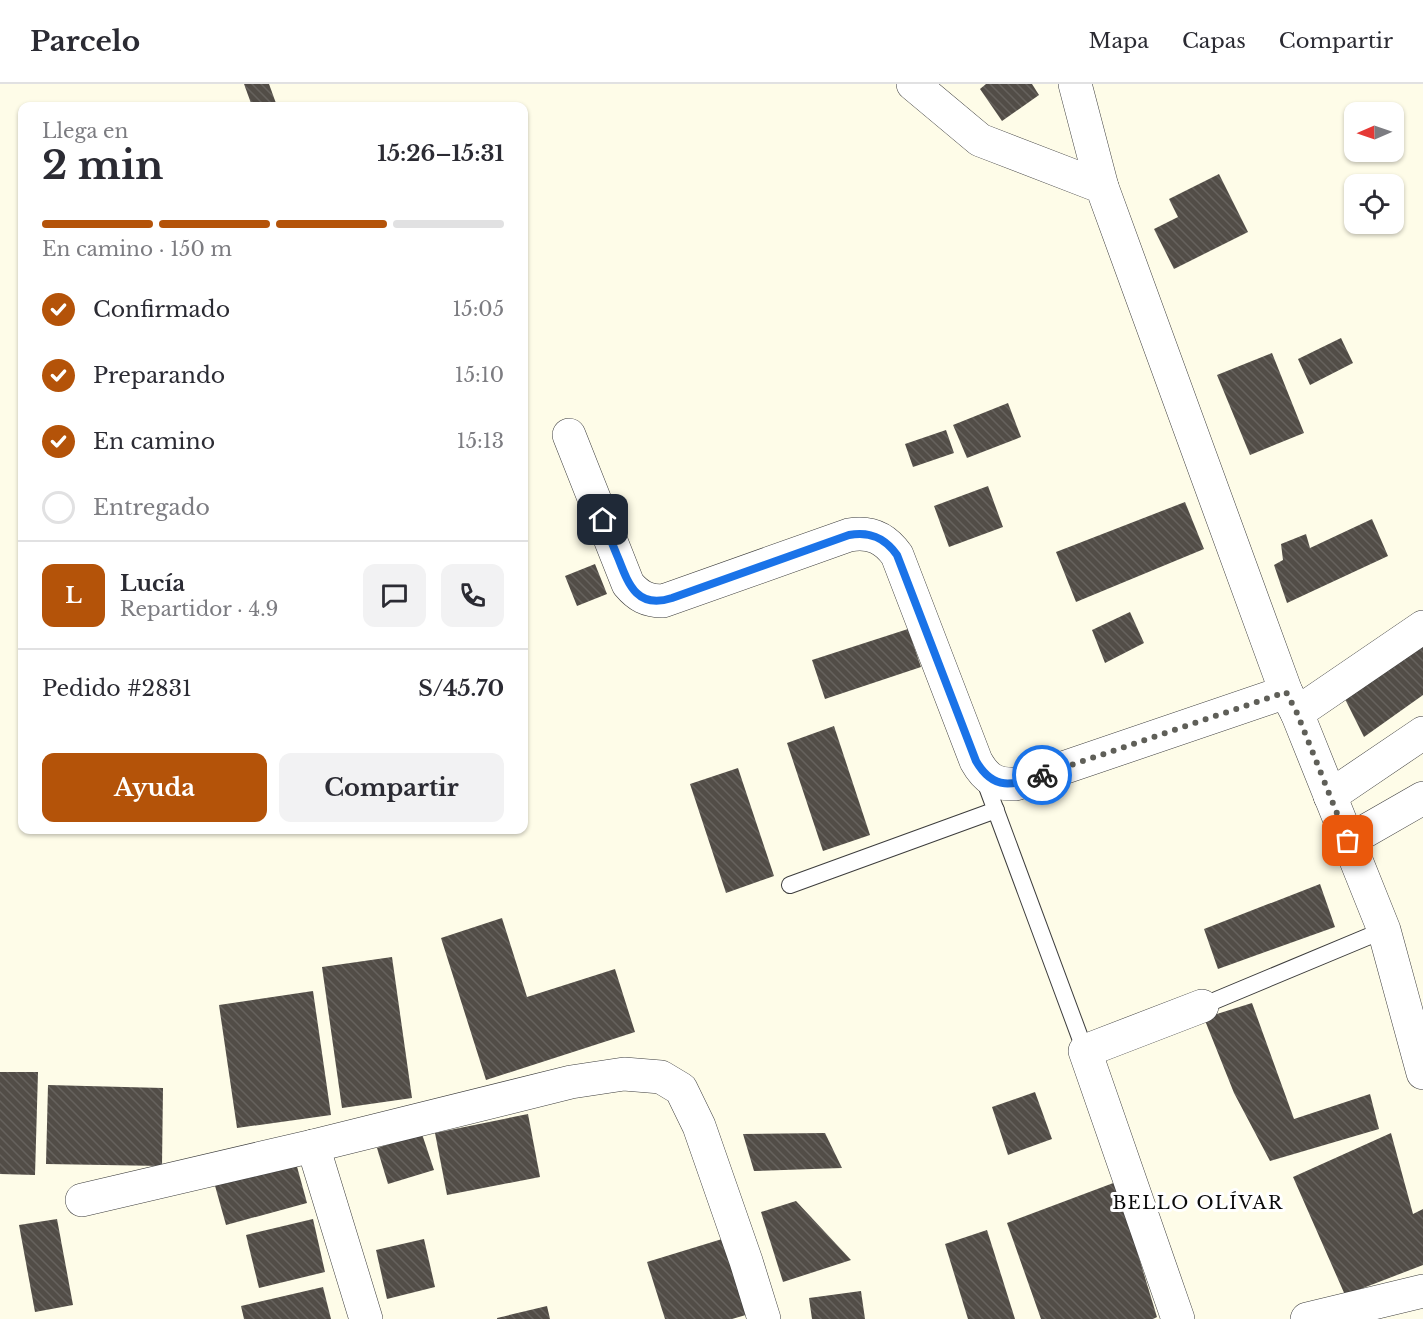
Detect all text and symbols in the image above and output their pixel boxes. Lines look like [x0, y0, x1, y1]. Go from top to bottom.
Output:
text: Parcelo [30, 24, 140, 59]
text: Mapa [1089, 28, 1149, 54]
text: Capas [1182, 28, 1246, 54]
text: Compartir [1279, 28, 1393, 54]
north arrow [1344, 102, 1404, 162]
map controls [1344, 102, 1404, 234]
text: Llega en [42, 119, 128, 143]
text: 15:26–15:31 [377, 140, 504, 167]
text: 2 min [42, 141, 163, 190]
button: locate [1344, 174, 1404, 234]
text: En camino · 150 m [42, 237, 232, 261]
icon: check [42, 293, 75, 326]
text: Confirmado [93, 296, 230, 323]
text: 15:05 [452, 297, 504, 321]
icon: check [42, 359, 75, 392]
text: Preparando [93, 362, 225, 389]
text: 15:10 [455, 363, 504, 387]
icon: check [42, 425, 75, 458]
text: En camino [93, 428, 215, 455]
text: 15:13 [457, 429, 504, 453]
text: Entregado [93, 494, 210, 521]
pin [577, 494, 628, 545]
icon: home [586, 503, 619, 536]
button: chat [363, 564, 426, 627]
button: phone [441, 564, 504, 627]
text: Lucía [120, 570, 185, 597]
text: L [65, 582, 82, 609]
text: Repartidor · 4.9 [120, 597, 278, 621]
text: Pedido #2831 [42, 675, 192, 702]
text: S/45.70 [418, 675, 504, 702]
courier [1012, 745, 1072, 805]
button: Ayuda [42, 753, 267, 822]
button: Compartir [279, 753, 504, 822]
icon: bike [1026, 759, 1059, 792]
pin [1322, 815, 1373, 866]
icon: bag [1331, 824, 1364, 857]
district label: BELLO OLÍVAR [1112, 1191, 1284, 1214]

